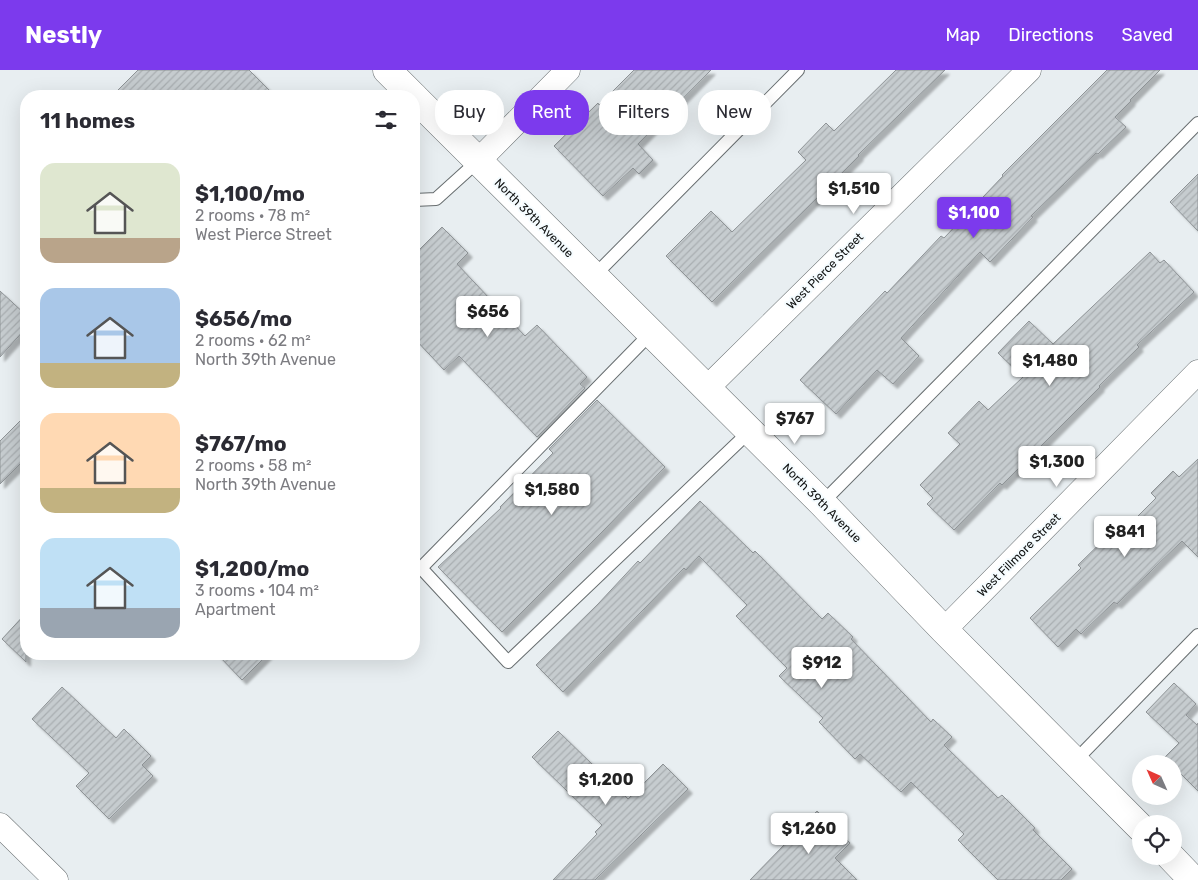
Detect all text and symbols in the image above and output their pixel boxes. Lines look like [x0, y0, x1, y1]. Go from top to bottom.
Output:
text: Nestly [25, 21, 102, 49]
text: Map [945, 24, 980, 46]
text: Directions [1008, 24, 1094, 46]
text: Saved [1122, 24, 1173, 46]
chip: Buy [435, 90, 504, 135]
chip: Rent [514, 90, 589, 135]
chip: Filters [599, 90, 688, 135]
chip: New [698, 90, 771, 135]
icon: filters [372, 106, 400, 134]
text: 11 homes [40, 108, 135, 133]
pin: $1,510 [813, 172, 895, 215]
street label: North 39th Avenue [492, 176, 577, 261]
text: $1,510 [828, 179, 880, 198]
text: $1,100/mo [195, 181, 305, 206]
icon: home [80, 183, 140, 243]
pin: $1,100 [933, 196, 1015, 239]
text: $1,100 [948, 203, 1000, 222]
text: 2 rooms · 78 m² [195, 206, 310, 225]
text: West Pierce Street [195, 225, 332, 244]
street label: West Pierce Street [784, 230, 866, 312]
pin: $656 [458, 296, 518, 338]
text: $656 [467, 302, 509, 321]
text: $656/mo [195, 306, 292, 331]
icon: home [80, 308, 140, 368]
text: 2 rooms · 62 m² [195, 331, 311, 350]
pin: $1,480 [1009, 344, 1091, 387]
text: North 39th Avenue [195, 350, 336, 369]
text: $1,480 [1022, 351, 1078, 370]
pin: $767 [765, 402, 825, 445]
text: $767 [776, 409, 814, 428]
text: $767/mo [195, 431, 286, 456]
icon: home [80, 433, 140, 493]
pin: $1,300 [1016, 446, 1098, 488]
text: $1,300 [1029, 452, 1085, 471]
text: 2 rooms · 58 m² [195, 456, 311, 475]
street label: North 39th Avenue [780, 461, 865, 546]
pin: $1,580 [511, 474, 593, 516]
text: North 39th Avenue [195, 475, 336, 494]
text: $1,580 [524, 480, 580, 499]
street label: West Fillmore Street [974, 510, 1064, 600]
pin: $841 [1095, 516, 1155, 558]
text: $841 [1105, 522, 1145, 541]
text: $1,200/mo [195, 556, 309, 581]
icon: home [80, 558, 140, 618]
text: 3 rooms · 104 m² [195, 581, 319, 600]
text: Apartment [195, 600, 275, 619]
pin: $912 [792, 646, 852, 689]
text: $912 [802, 653, 842, 672]
north arrow [1132, 755, 1182, 805]
map controls [1132, 755, 1182, 865]
pin: $1,200 [565, 764, 647, 806]
text: $1,200 [578, 770, 634, 789]
pin: $1,260 [768, 812, 850, 855]
button: locate [1132, 815, 1182, 865]
text: $1,260 [782, 819, 836, 838]

